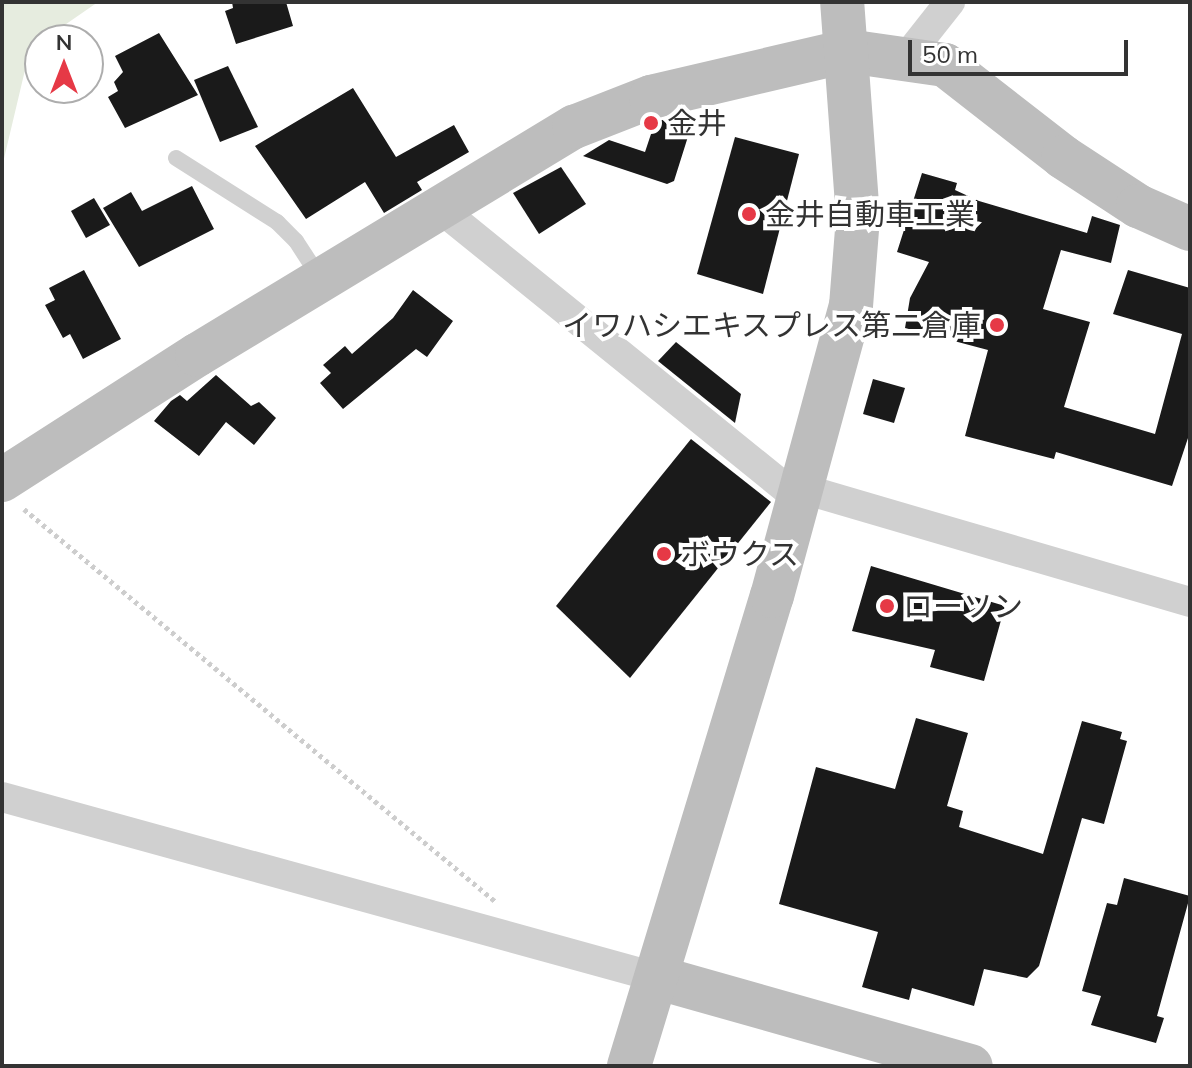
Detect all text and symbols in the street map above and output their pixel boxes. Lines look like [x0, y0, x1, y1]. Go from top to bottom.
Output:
north arrow [24, 24, 104, 104]
scale bar [912, 24, 1132, 74]
text: N [56, 28, 72, 56]
text: 50 m [922, 39, 978, 69]
place label: 金井 [667, 105, 727, 141]
marker: 金井 [642, 114, 660, 132]
place label: 金井自動車工業 [765, 196, 975, 232]
marker: 金井自動車工業 [740, 205, 758, 223]
place label: イワハシエキスプレス第二倉庫 [561, 307, 981, 343]
marker: イワハシエキスプレス第二倉庫 [988, 316, 1006, 334]
place label: ボウクス [680, 536, 800, 572]
marker: ボウクス [655, 545, 673, 563]
place label: ローソン [903, 588, 1023, 624]
marker: ローソン [878, 597, 896, 615]

